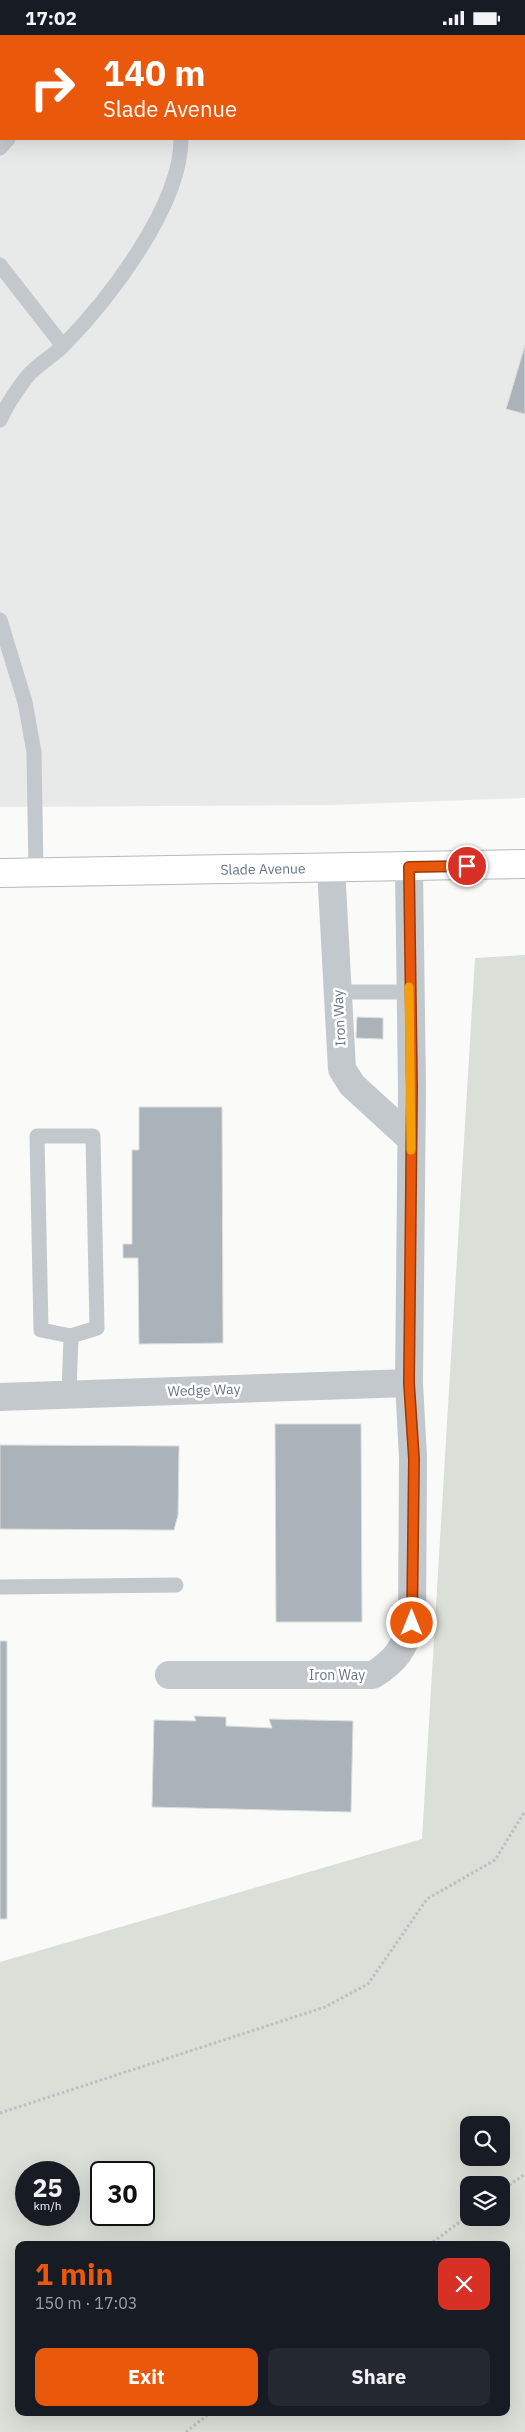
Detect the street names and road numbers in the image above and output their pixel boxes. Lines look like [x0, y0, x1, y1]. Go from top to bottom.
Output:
street label: Slade Avenue [220, 859, 306, 879]
street label: Iron Way [329, 989, 349, 1047]
street label: Wedge Way [167, 1380, 241, 1400]
street label: Iron Way [309, 1666, 365, 1684]

